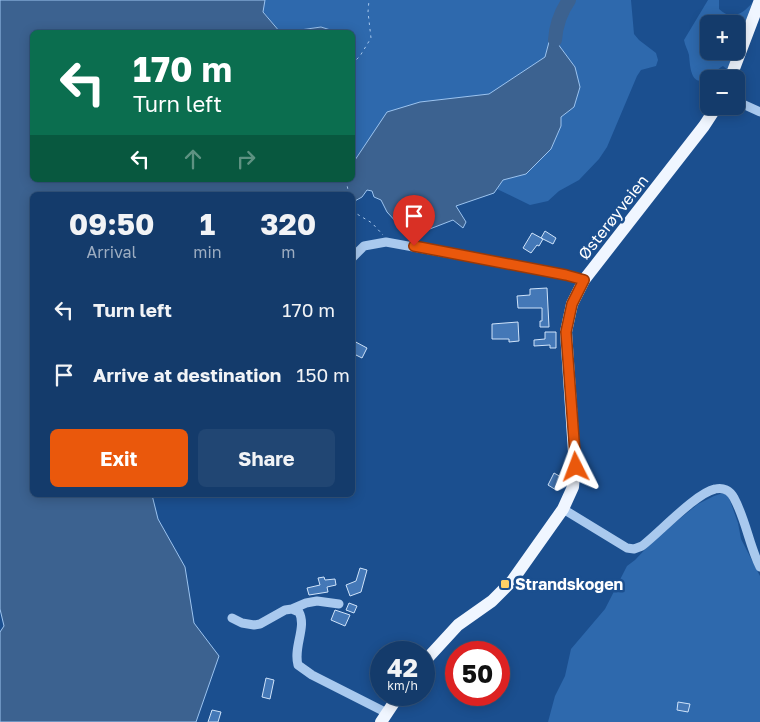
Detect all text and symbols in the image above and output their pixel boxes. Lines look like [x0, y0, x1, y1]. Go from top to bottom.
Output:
map controls [700, 15, 745, 115]
button: + [700, 15, 745, 60]
text: 170 m [133, 48, 232, 90]
icon: left [50, 50, 115, 115]
button: − [700, 70, 745, 115]
text: Turn left [133, 90, 222, 117]
icon: left [126, 145, 154, 173]
icon: ahead [179, 145, 207, 173]
icon: right [232, 145, 260, 173]
street label: Østerøyveien [574, 171, 652, 263]
pin [393, 195, 435, 246]
icon: arrive [400, 202, 428, 230]
text: 09:50 [69, 206, 155, 242]
text: 1 [200, 206, 215, 242]
text: 320 [260, 206, 316, 242]
text: Arrival [87, 242, 137, 262]
text: min [193, 242, 222, 262]
text: m [281, 242, 295, 262]
icon: left [50, 296, 78, 324]
text: Turn left [93, 298, 172, 321]
text: 170 m [282, 298, 335, 321]
icon: arrive [50, 361, 78, 389]
text: Arrive at destination [93, 363, 281, 386]
text: 150 m [296, 363, 350, 386]
button: Exit [50, 429, 188, 487]
button: Share [198, 429, 335, 487]
position arrow [549, 440, 601, 492]
place label: Strandskogen [515, 574, 623, 594]
marker: Strandskogen [499, 578, 511, 590]
speed limit sign: 50 [445, 641, 510, 706]
text: 42 [387, 652, 418, 683]
text: km/h [387, 678, 418, 693]

